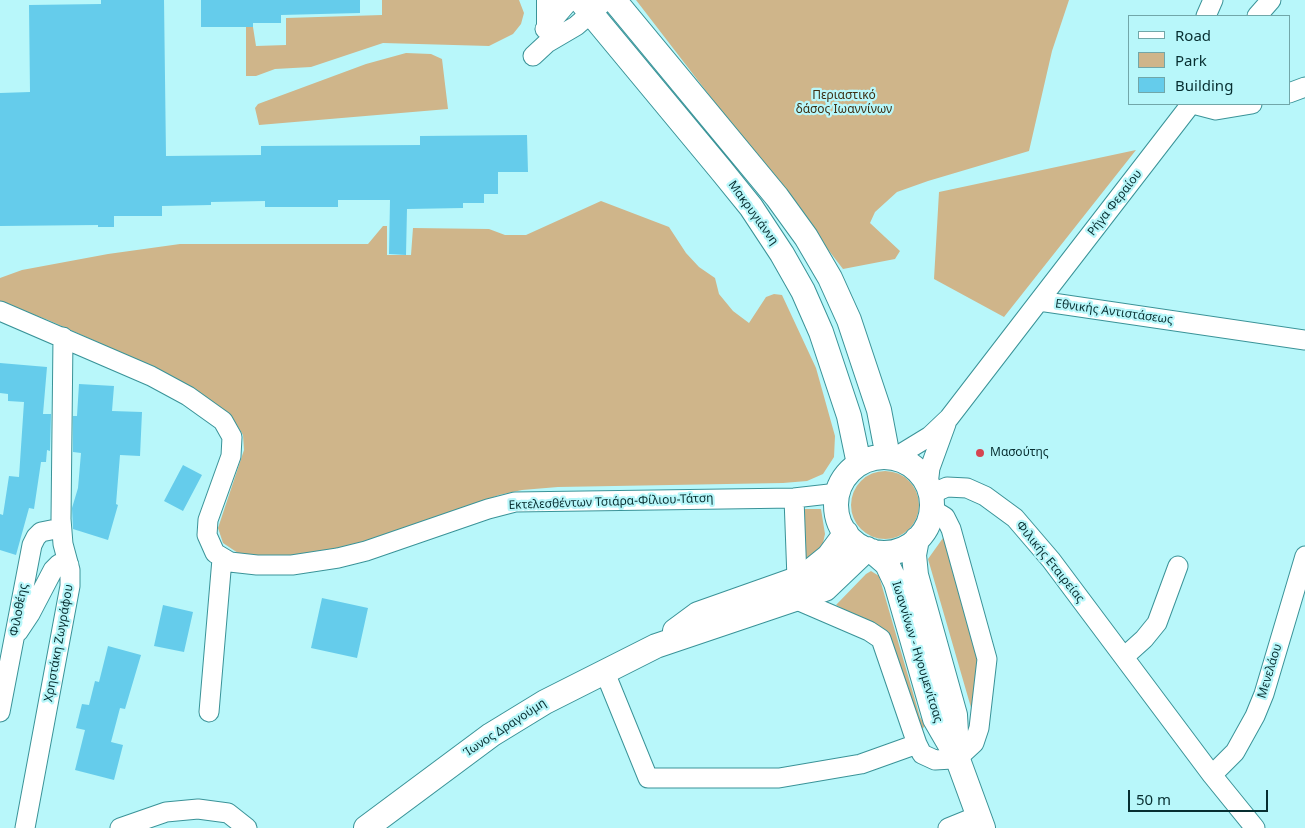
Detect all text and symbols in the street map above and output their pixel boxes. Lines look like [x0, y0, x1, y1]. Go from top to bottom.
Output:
legend [1128, 15, 1290, 105]
text: Road [1175, 25, 1211, 45]
text: Park [1175, 50, 1207, 70]
text: Building [1175, 75, 1233, 95]
park label: Περιαστικό δάσος Ιωαννίνων [796, 89, 892, 117]
street label: Ρήγα Φεραίου [1085, 167, 1145, 239]
street label: Μακρυγιάννη [725, 178, 781, 248]
street label: Εθνικής Αντιστάσεως [1054, 297, 1174, 327]
place label: Μασούτης [990, 446, 1049, 460]
marker: Μασούτης [974, 447, 986, 459]
street label: Εκτελεσθέντων Τσιάρα-Φίλιου-Τάτση [508, 491, 714, 513]
street label: Φιλικής Εταιρείας [1013, 518, 1087, 606]
street label: Ιωαννίνων - Ηγουμενίτσας [889, 580, 945, 724]
street label: Φιλοθέης [7, 582, 31, 638]
street label: Χρηστάκη Ζωγράφου [42, 583, 76, 703]
street label: Μενελάου [1255, 642, 1285, 700]
street label: Ίωνος Δραγούμη [461, 696, 549, 760]
scale bar [1130, 780, 1270, 812]
text: 50 m [1136, 789, 1171, 809]

